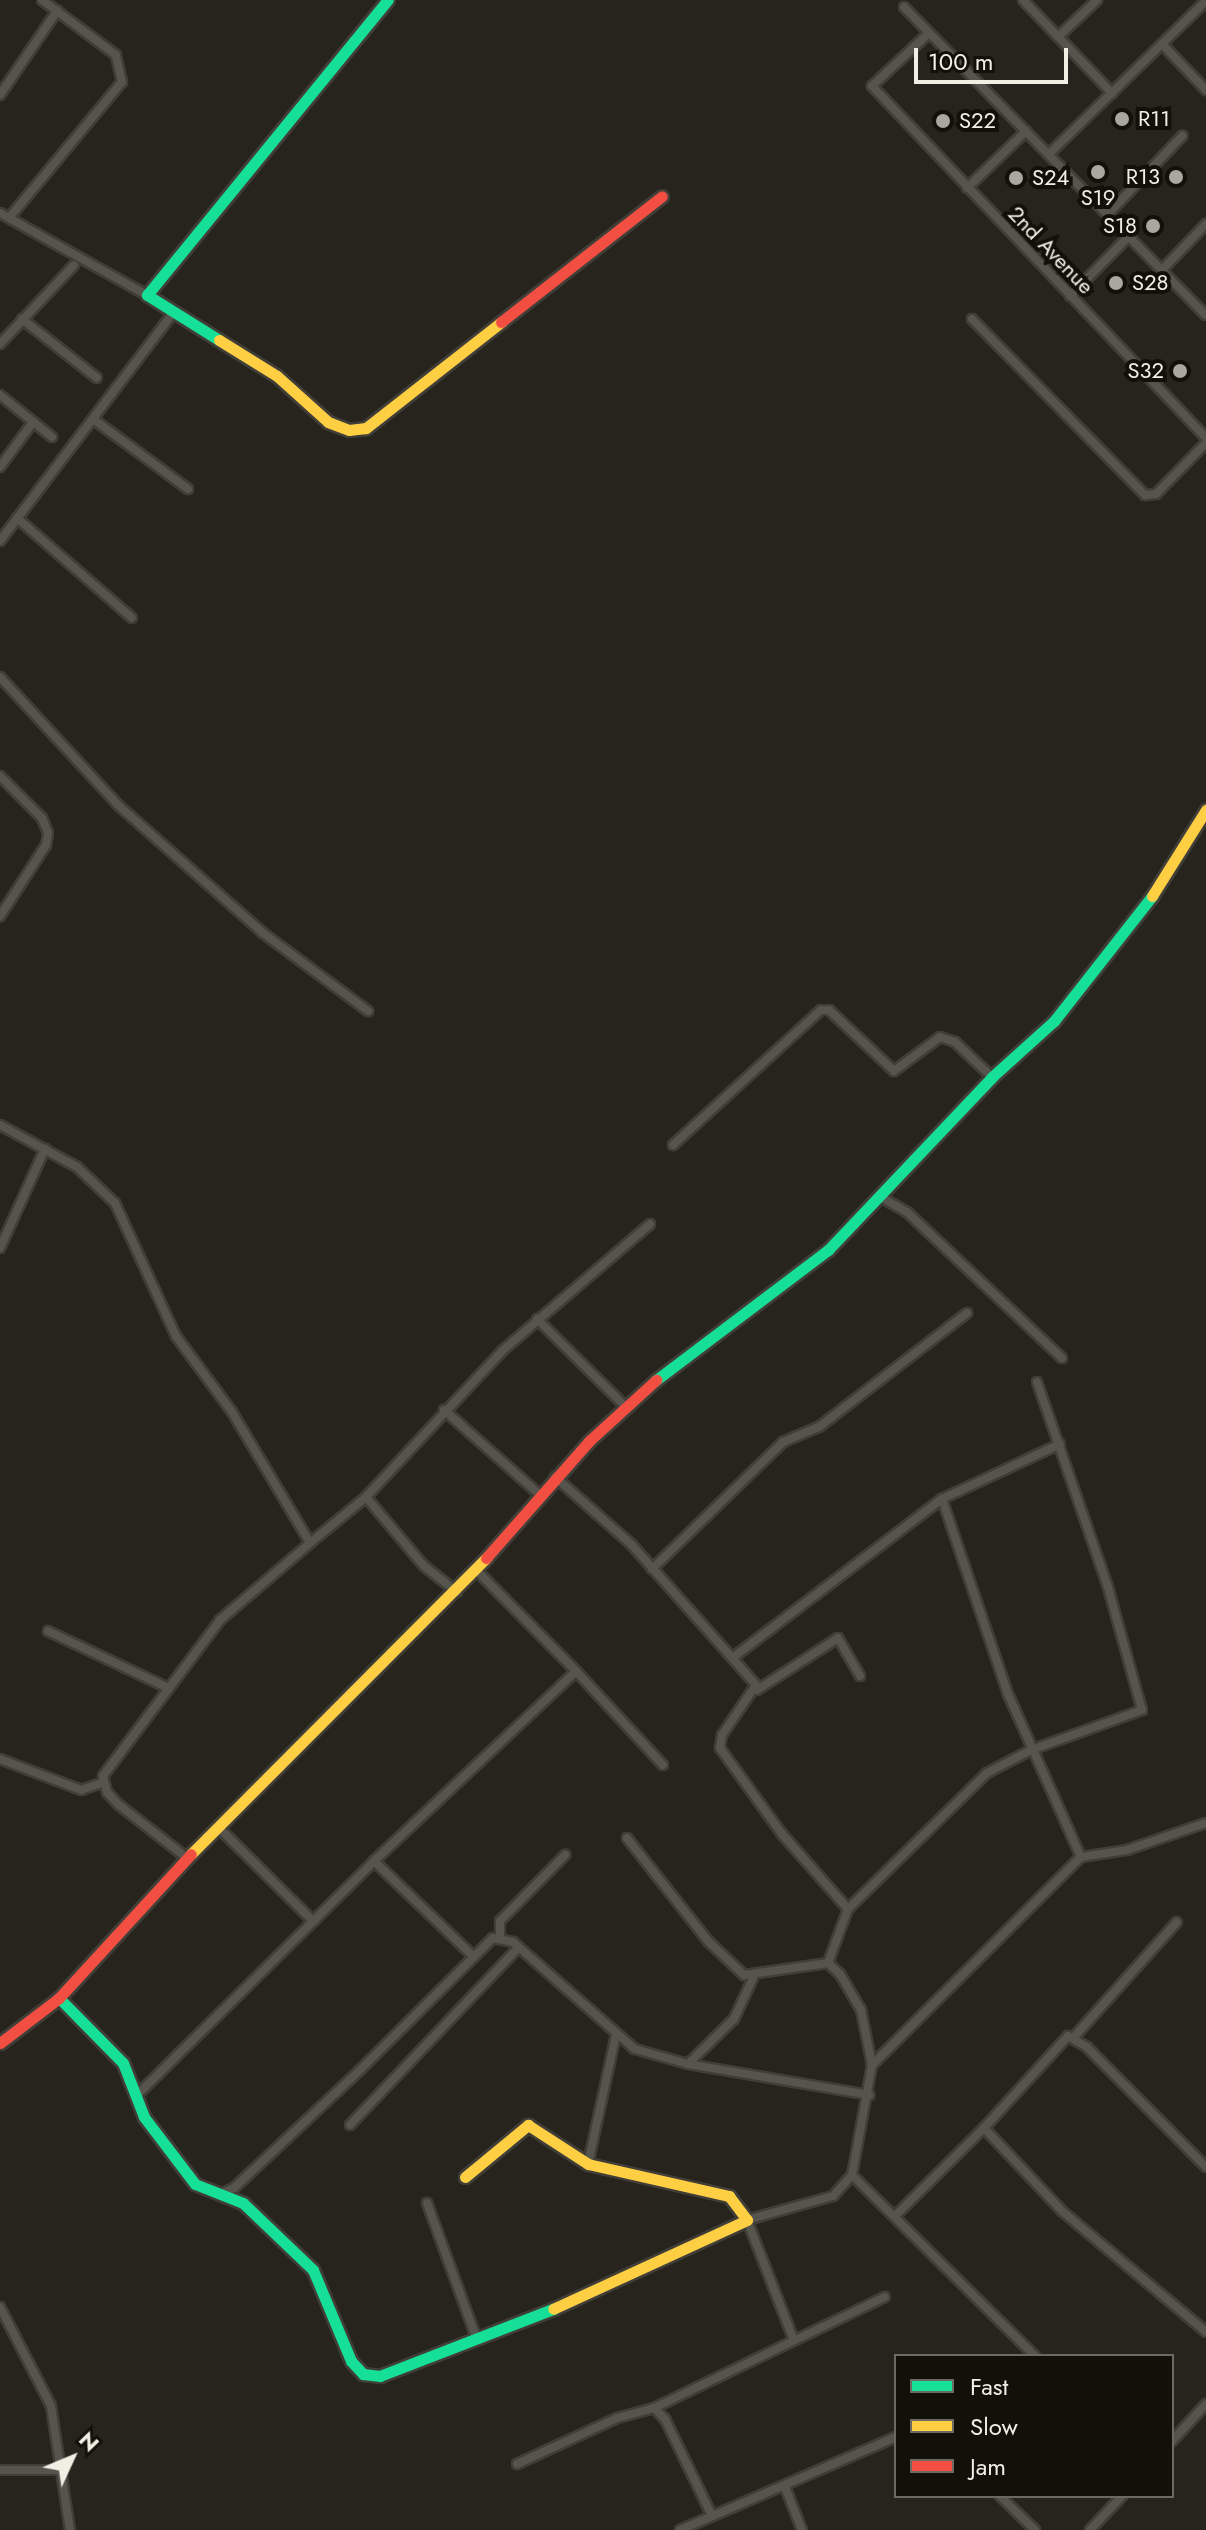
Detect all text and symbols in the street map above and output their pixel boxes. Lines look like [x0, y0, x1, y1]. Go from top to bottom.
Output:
scale bar [918, 32, 1072, 82]
text: 100 m [928, 44, 994, 79]
place label: R11 [1138, 106, 1170, 132]
place label: S22 [959, 108, 996, 134]
marker: R11 [1113, 110, 1131, 128]
marker: S22 [934, 112, 952, 130]
marker: S19 [1089, 163, 1107, 181]
place label: R13 [1126, 164, 1160, 190]
place label: S24 [1032, 165, 1069, 191]
marker: R13 [1167, 168, 1185, 186]
marker: S24 [1007, 169, 1025, 187]
place label: S19 [1081, 185, 1115, 211]
street label: 2nd Avenue [1003, 201, 1099, 299]
place label: S18 [1103, 213, 1137, 239]
marker: S18 [1144, 217, 1162, 235]
place label: S28 [1132, 270, 1169, 296]
marker: S28 [1107, 274, 1125, 292]
place label: S32 [1127, 358, 1164, 384]
marker: S32 [1171, 362, 1189, 380]
legend [894, 2354, 1174, 2498]
text: Fast [970, 2369, 1008, 2404]
text: Slow [970, 2409, 1018, 2444]
north arrow [32, 2418, 112, 2498]
text: N [72, 2424, 107, 2459]
text: Jam [970, 2449, 1006, 2484]

